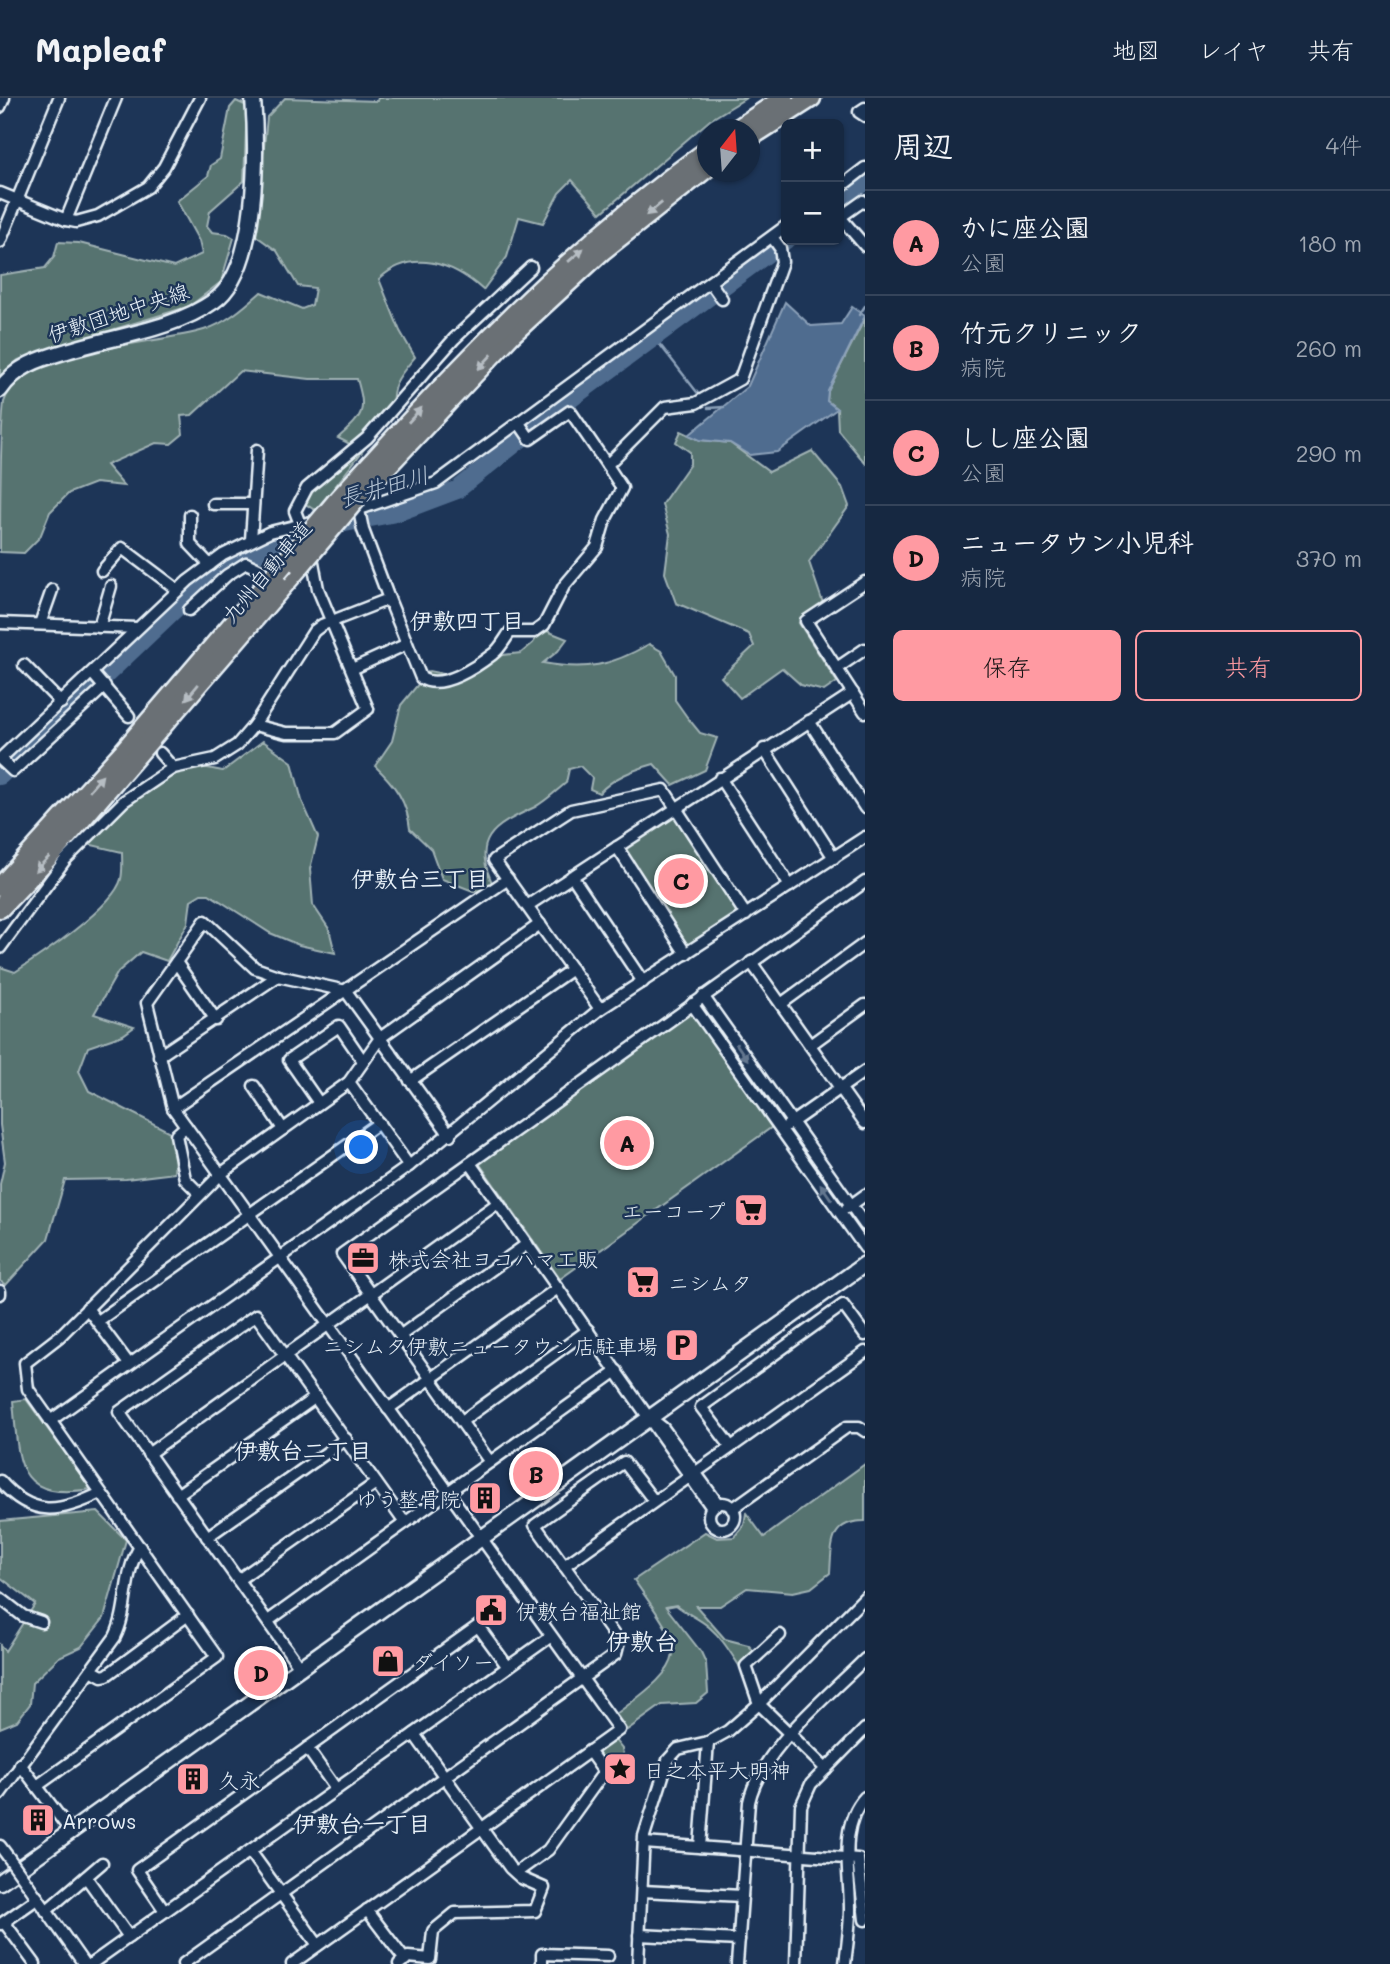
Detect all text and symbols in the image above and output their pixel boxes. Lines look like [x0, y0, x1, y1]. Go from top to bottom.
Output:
text: Mapleaf [35, 27, 166, 70]
text: 地図 [1112, 34, 1160, 65]
text: レイヤ [1198, 34, 1269, 65]
text: 共有 [1307, 34, 1355, 65]
north arrow [697, 119, 760, 182]
map controls [781, 119, 844, 245]
button: + [781, 119, 844, 182]
text: 周辺 [893, 125, 953, 165]
text: 4件 [1325, 130, 1362, 160]
button: − [781, 182, 844, 245]
one-way arrow [645, 201, 662, 216]
text: かに座公園 [960, 210, 1090, 244]
text: A [908, 228, 924, 258]
text: 180 m [1298, 228, 1362, 258]
one-way arrow [567, 247, 585, 263]
text: 公園 [960, 247, 1006, 277]
street label: 伊敷団地中央線 [44, 276, 192, 348]
text: 竹元クリニック [960, 315, 1142, 349]
text: B [908, 333, 924, 363]
text: 260 m [1295, 333, 1362, 363]
text: 病院 [960, 352, 1006, 382]
one-way arrow [478, 353, 494, 370]
one-way arrow [406, 407, 422, 424]
text: しし座公園 [960, 420, 1090, 454]
text: C [907, 438, 925, 468]
text: 290 m [1296, 438, 1362, 468]
text: 公園 [960, 457, 1006, 487]
water label: 長井田川 [336, 459, 432, 513]
street label: 九州自動車道 [215, 514, 317, 628]
text: ニュータウン小児科 [960, 525, 1193, 559]
text: D [908, 543, 924, 573]
text: 370 m [1296, 543, 1362, 573]
text: 病院 [960, 562, 1006, 592]
district label: 伊敷四丁目 [410, 605, 525, 635]
button: 保存 [893, 630, 1121, 701]
button: 共有 [1135, 630, 1362, 701]
one-way arrow [185, 684, 200, 701]
one-way arrow [88, 774, 103, 791]
one-way arrow [35, 855, 51, 872]
pin: C [658, 855, 704, 907]
district label: 伊敷台三丁目 [351, 863, 489, 893]
one-way arrow [735, 1043, 749, 1061]
pin: A [604, 1117, 650, 1169]
your location [344, 1130, 378, 1164]
one-way arrow [819, 1183, 833, 1201]
supermarket icon: エーコープ [732, 1191, 770, 1229]
place label: エーコープ [622, 1197, 726, 1224]
office icon: 株式会社ヨコハマ工販 [344, 1239, 382, 1277]
place label: 株式会社ヨコハマ工販 [388, 1245, 598, 1272]
supermarket icon: ニシムタ [624, 1263, 662, 1301]
place label: ニシムタ [668, 1269, 752, 1296]
parking icon: ニシムタ伊敷ニュータウン店駐車場 [663, 1326, 701, 1364]
place label: ニシムタ伊敷ニュータウン店駐車場 [322, 1332, 658, 1359]
district label: 伊敷台二丁目 [234, 1435, 372, 1465]
pin: B [513, 1448, 559, 1500]
building icon: ゆう整骨院 [466, 1479, 504, 1517]
place label: ゆう整骨院 [356, 1485, 461, 1512]
public building icon: 伊敷台福祉館 [472, 1591, 510, 1629]
place label: 伊敷台福祉館 [516, 1597, 642, 1624]
district label: 伊敷台 [606, 1625, 678, 1656]
shop icon: ダイソー [369, 1642, 407, 1680]
pin: D [238, 1647, 284, 1699]
place label: ダイソー [412, 1648, 494, 1675]
place icon: 日之本平大明神 [601, 1750, 639, 1788]
place label: 日之本平大明神 [644, 1756, 791, 1783]
building icon: 久永 [174, 1760, 212, 1798]
place label: 久永 [218, 1766, 260, 1793]
building icon: Arrows [19, 1801, 57, 1839]
place label: Arrows [62, 1807, 137, 1834]
district label: 伊敷台一丁目 [293, 1808, 431, 1838]

